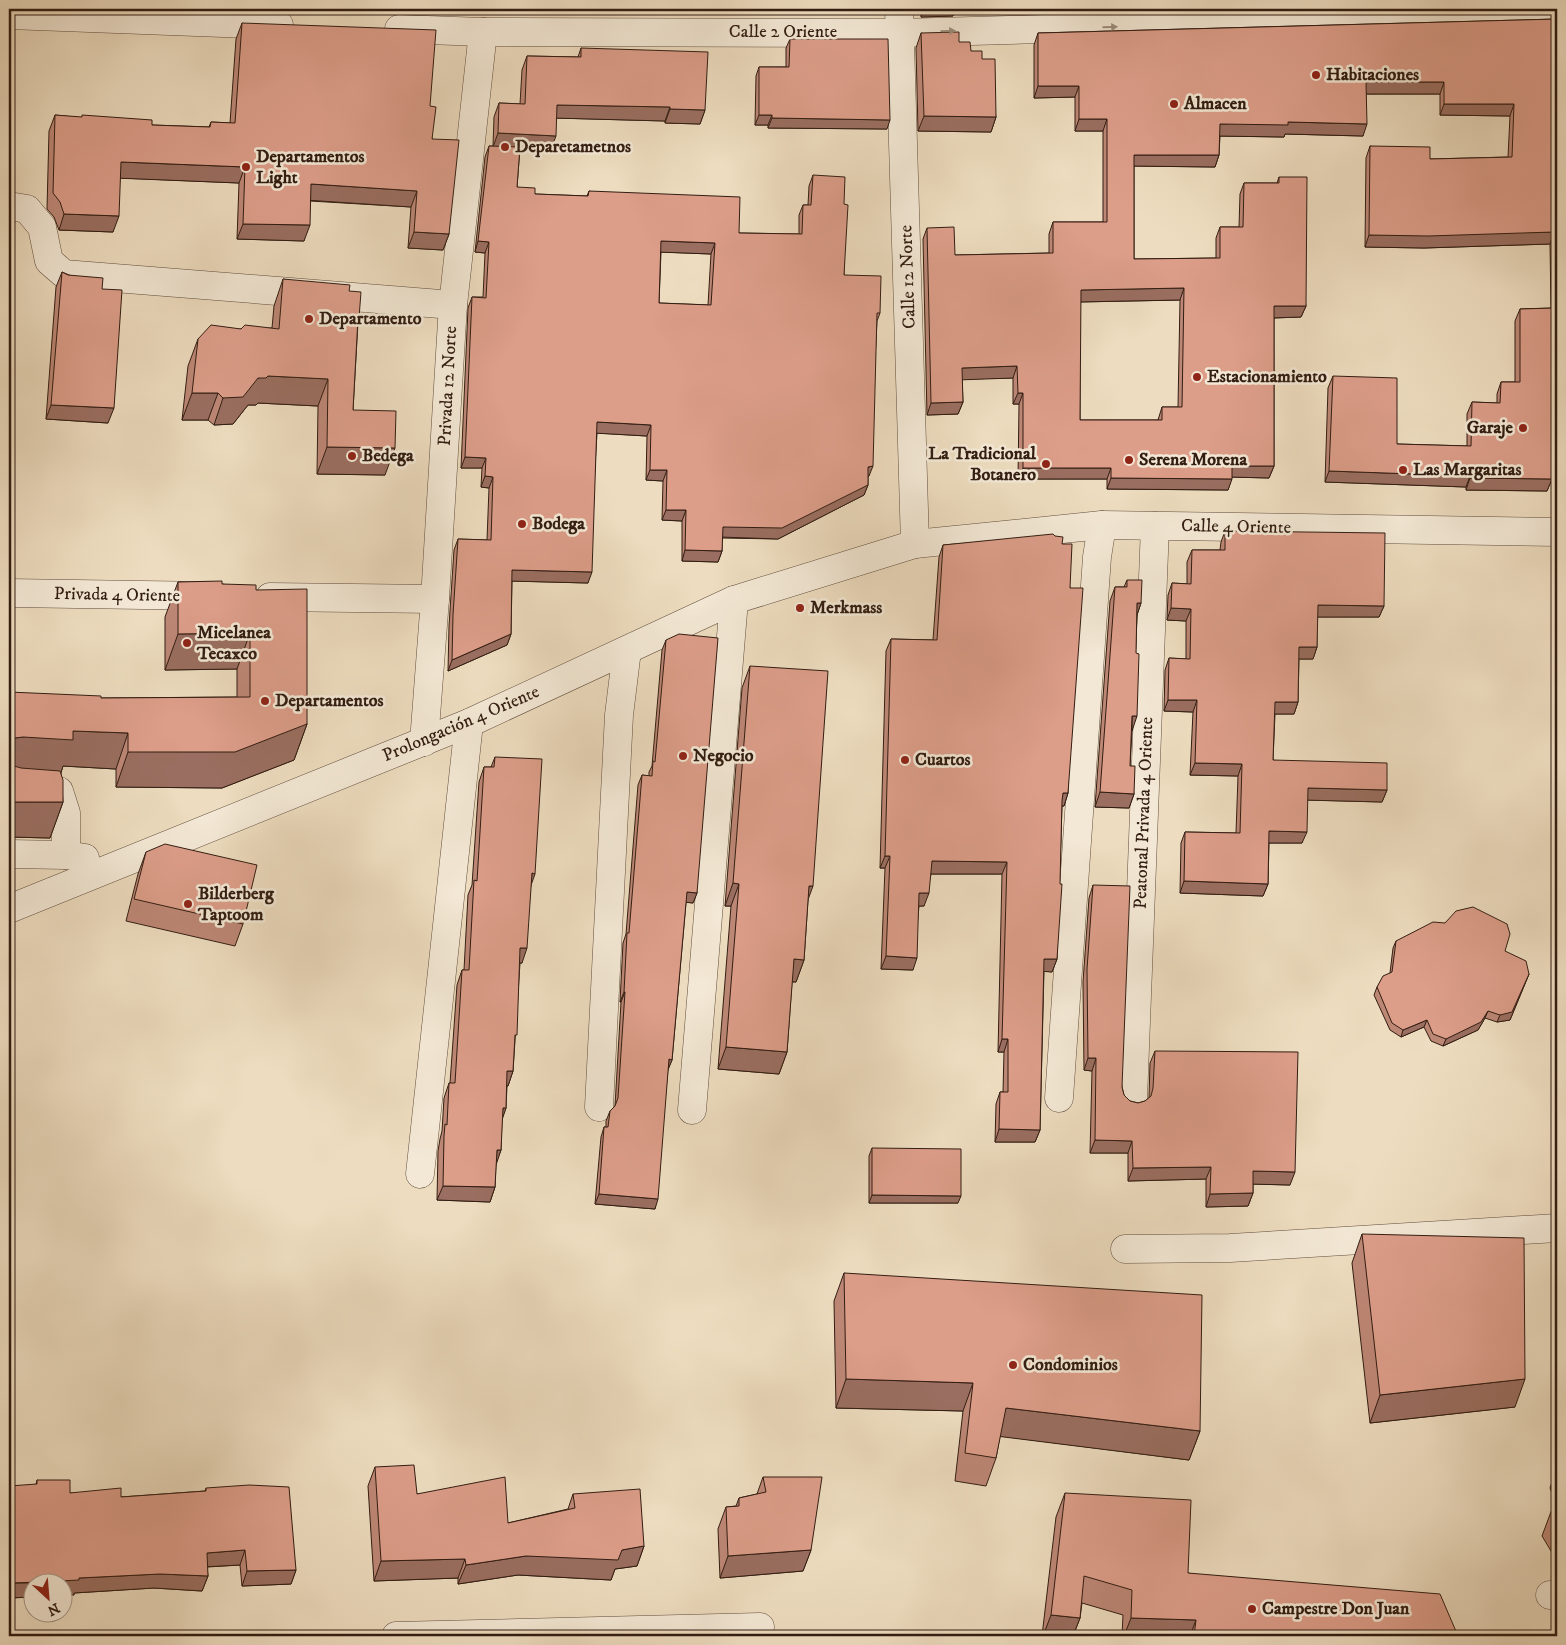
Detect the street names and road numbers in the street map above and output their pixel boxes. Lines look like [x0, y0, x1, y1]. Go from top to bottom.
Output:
street label: Calle 2 Oriente [729, 21, 837, 43]
street label: Calle 12 Norte [895, 225, 921, 329]
street label: Privada 12 Norte [434, 325, 462, 447]
street label: Calle 4 Oriente [1181, 515, 1291, 539]
street label: Privada 4 Oriente [54, 583, 180, 607]
street label: Prolongación 4 Oriente [379, 681, 543, 767]
street label: Peatonal Privada 4 Oriente [1130, 717, 1158, 909]

